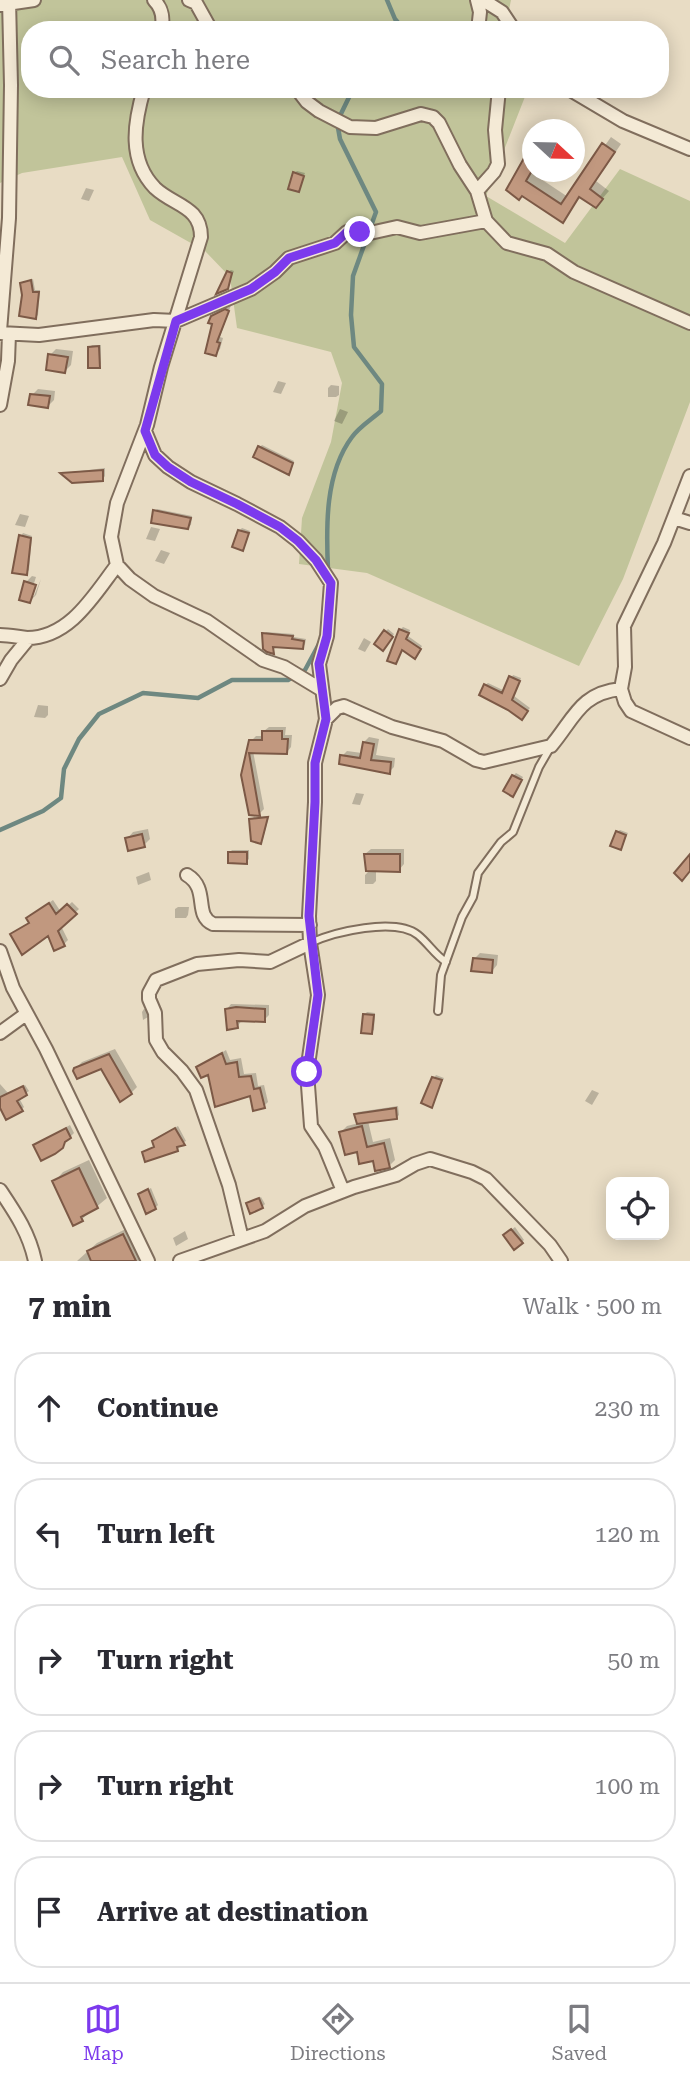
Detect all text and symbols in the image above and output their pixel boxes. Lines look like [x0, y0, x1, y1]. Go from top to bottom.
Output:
search box [21, 21, 669, 98]
icon: search [45, 41, 83, 79]
text: Search here [101, 45, 250, 75]
north arrow [522, 119, 585, 182]
route end [344, 216, 375, 247]
route start [291, 1056, 322, 1087]
map controls [606, 1177, 669, 1240]
button: locate [606, 1177, 669, 1240]
text: 7 min [28, 1289, 111, 1324]
text: Walk · 500 m [523, 1293, 662, 1320]
icon: ahead [30, 1389, 68, 1427]
text: Continue [97, 1393, 219, 1423]
text: 230 m [595, 1395, 660, 1422]
icon: left [30, 1515, 68, 1553]
text: Turn left [97, 1519, 215, 1549]
text: 120 m [595, 1521, 660, 1548]
icon: right [30, 1641, 68, 1679]
text: Turn right [97, 1645, 233, 1675]
text: 50 m [607, 1647, 660, 1674]
icon: right [30, 1767, 68, 1805]
text: Turn right [97, 1771, 233, 1801]
text: 100 m [595, 1773, 660, 1800]
icon: arrive [30, 1893, 68, 1931]
text: Arrive at destination [97, 1897, 368, 1927]
tab: Map [83, 2000, 124, 2065]
tab: Directions [290, 2000, 386, 2065]
tab: Saved [552, 2000, 607, 2065]

